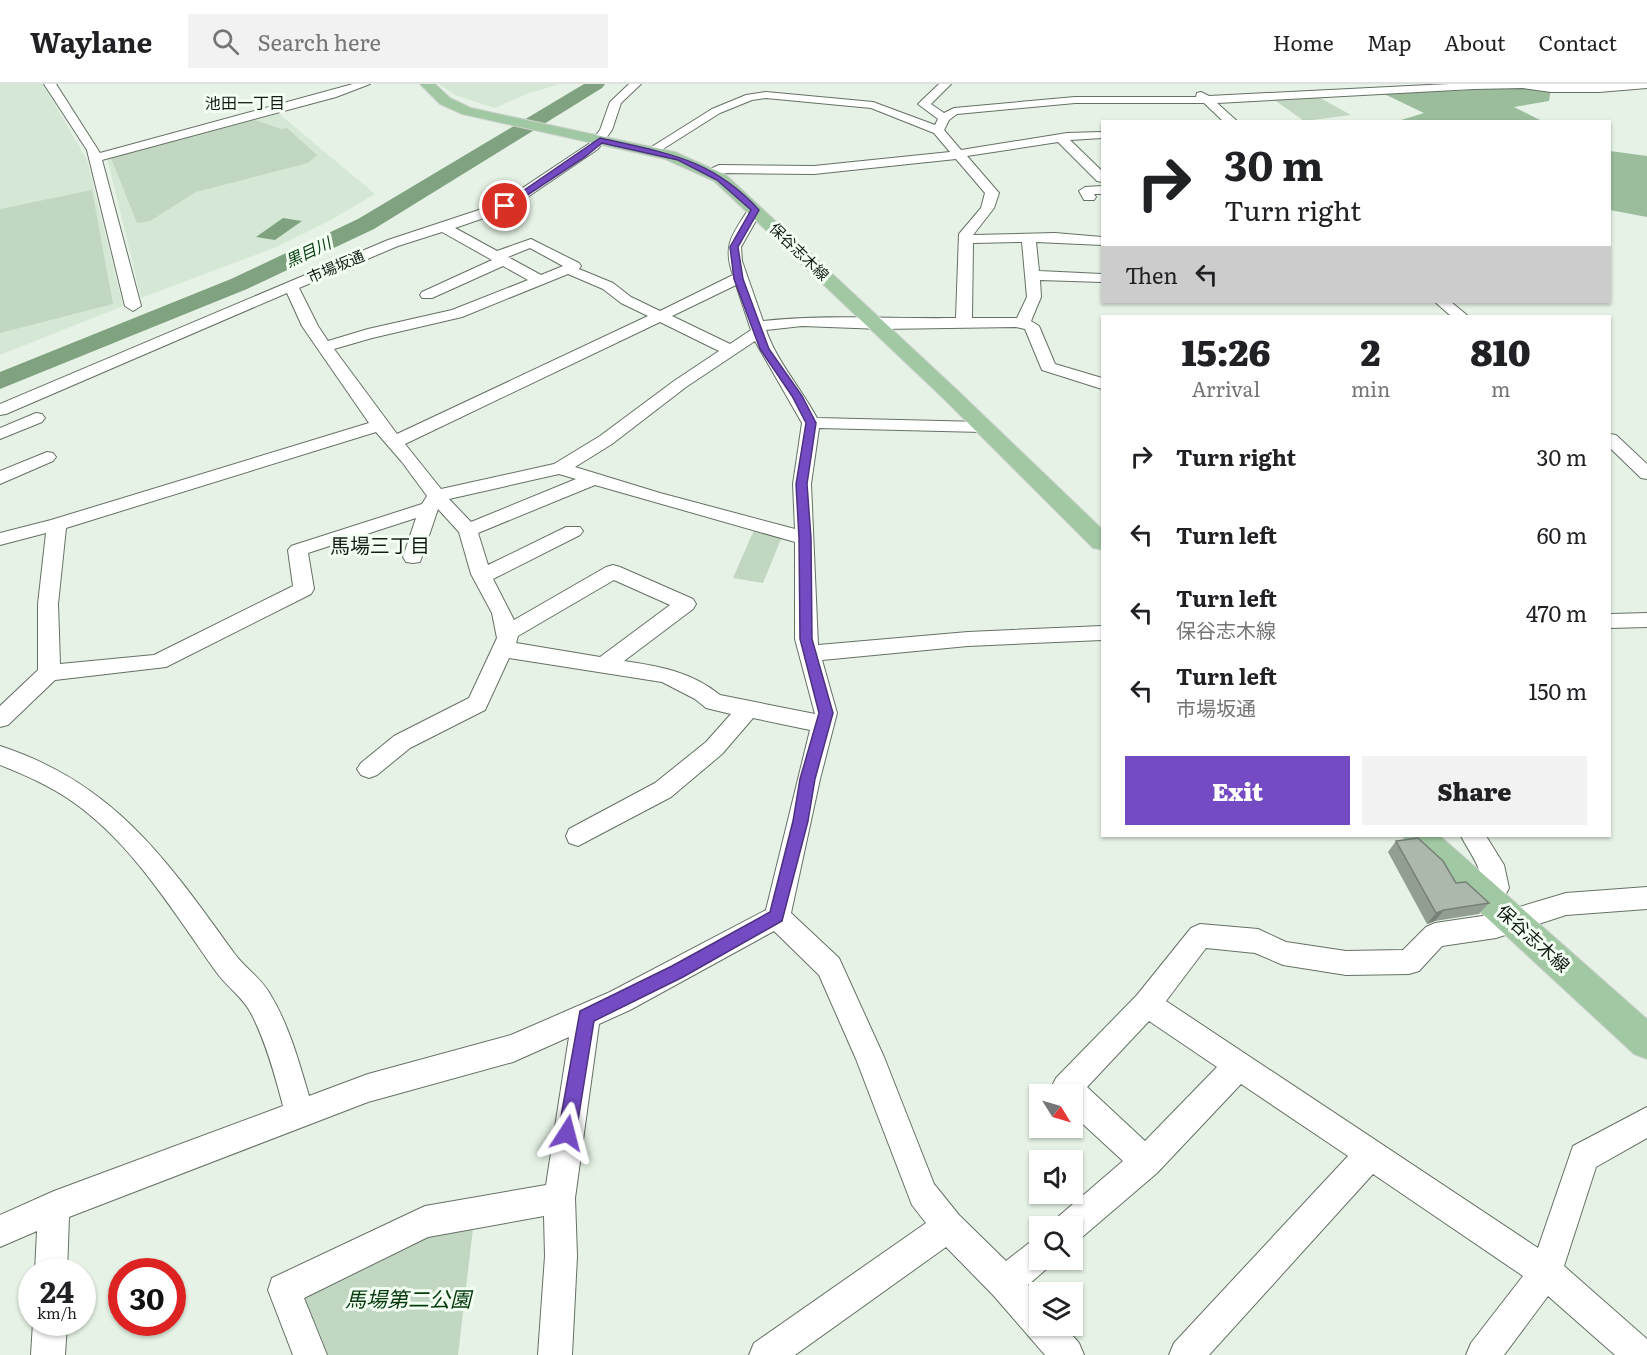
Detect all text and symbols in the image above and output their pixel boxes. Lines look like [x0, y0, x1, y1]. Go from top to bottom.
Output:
search box [188, 14, 608, 68]
text: Waylane [30, 20, 152, 62]
icon: search [209, 25, 242, 58]
text: Search here [257, 25, 381, 58]
text: Home [1273, 26, 1334, 57]
text: Map [1367, 26, 1411, 57]
text: About [1444, 26, 1506, 57]
text: Contact [1539, 26, 1617, 57]
district label: 池田一丁目 [205, 90, 285, 114]
text: 30 m [1224, 132, 1324, 194]
icon: right [1125, 144, 1203, 222]
pin [479, 180, 530, 231]
icon: arrive [488, 189, 521, 222]
text: Turn right [1224, 189, 1361, 229]
street label: 保谷志木線 [765, 217, 835, 285]
water label: 黒目川 [281, 229, 336, 272]
street label: 市場坂通 [303, 243, 368, 288]
text: Then [1125, 258, 1178, 291]
icon: left [1190, 258, 1223, 291]
text: 15:26 [1181, 324, 1271, 377]
text: 2 [1361, 324, 1381, 377]
text: 810 [1471, 324, 1531, 377]
text: Arrival [1192, 373, 1260, 403]
text: min [1351, 373, 1390, 403]
text: m [1491, 373, 1510, 403]
icon: right [1125, 440, 1158, 473]
text: Turn right [1176, 440, 1296, 473]
text: 30 m [1537, 440, 1587, 473]
icon: left [1125, 518, 1158, 551]
text: Turn left [1176, 518, 1277, 551]
text: 60 m [1537, 518, 1587, 551]
district label: 馬場三丁目 [330, 529, 430, 559]
text: Turn left [1176, 581, 1277, 614]
icon: left [1125, 596, 1158, 629]
text: 470 m [1526, 596, 1587, 629]
text: 保谷志木線 [1176, 614, 1276, 644]
text: Turn left [1176, 659, 1277, 692]
icon: left [1125, 674, 1158, 707]
text: 150 m [1528, 674, 1587, 707]
text: 市場坂通 [1176, 692, 1256, 722]
button: Exit [1125, 756, 1350, 825]
button: Share [1362, 756, 1587, 825]
street label: 保谷志木線 [1492, 898, 1576, 978]
north arrow [1029, 1084, 1083, 1138]
map controls [1029, 1084, 1083, 1336]
position arrow [535, 1101, 599, 1165]
button: sound [1029, 1150, 1083, 1204]
button: search [1029, 1216, 1083, 1270]
speed limit sign: 30 [108, 1258, 186, 1336]
text: 24 [40, 1268, 74, 1312]
park label: 馬場第二公園 [345, 1282, 474, 1313]
button: layers [1029, 1282, 1083, 1336]
text: km/h [37, 1301, 77, 1324]

